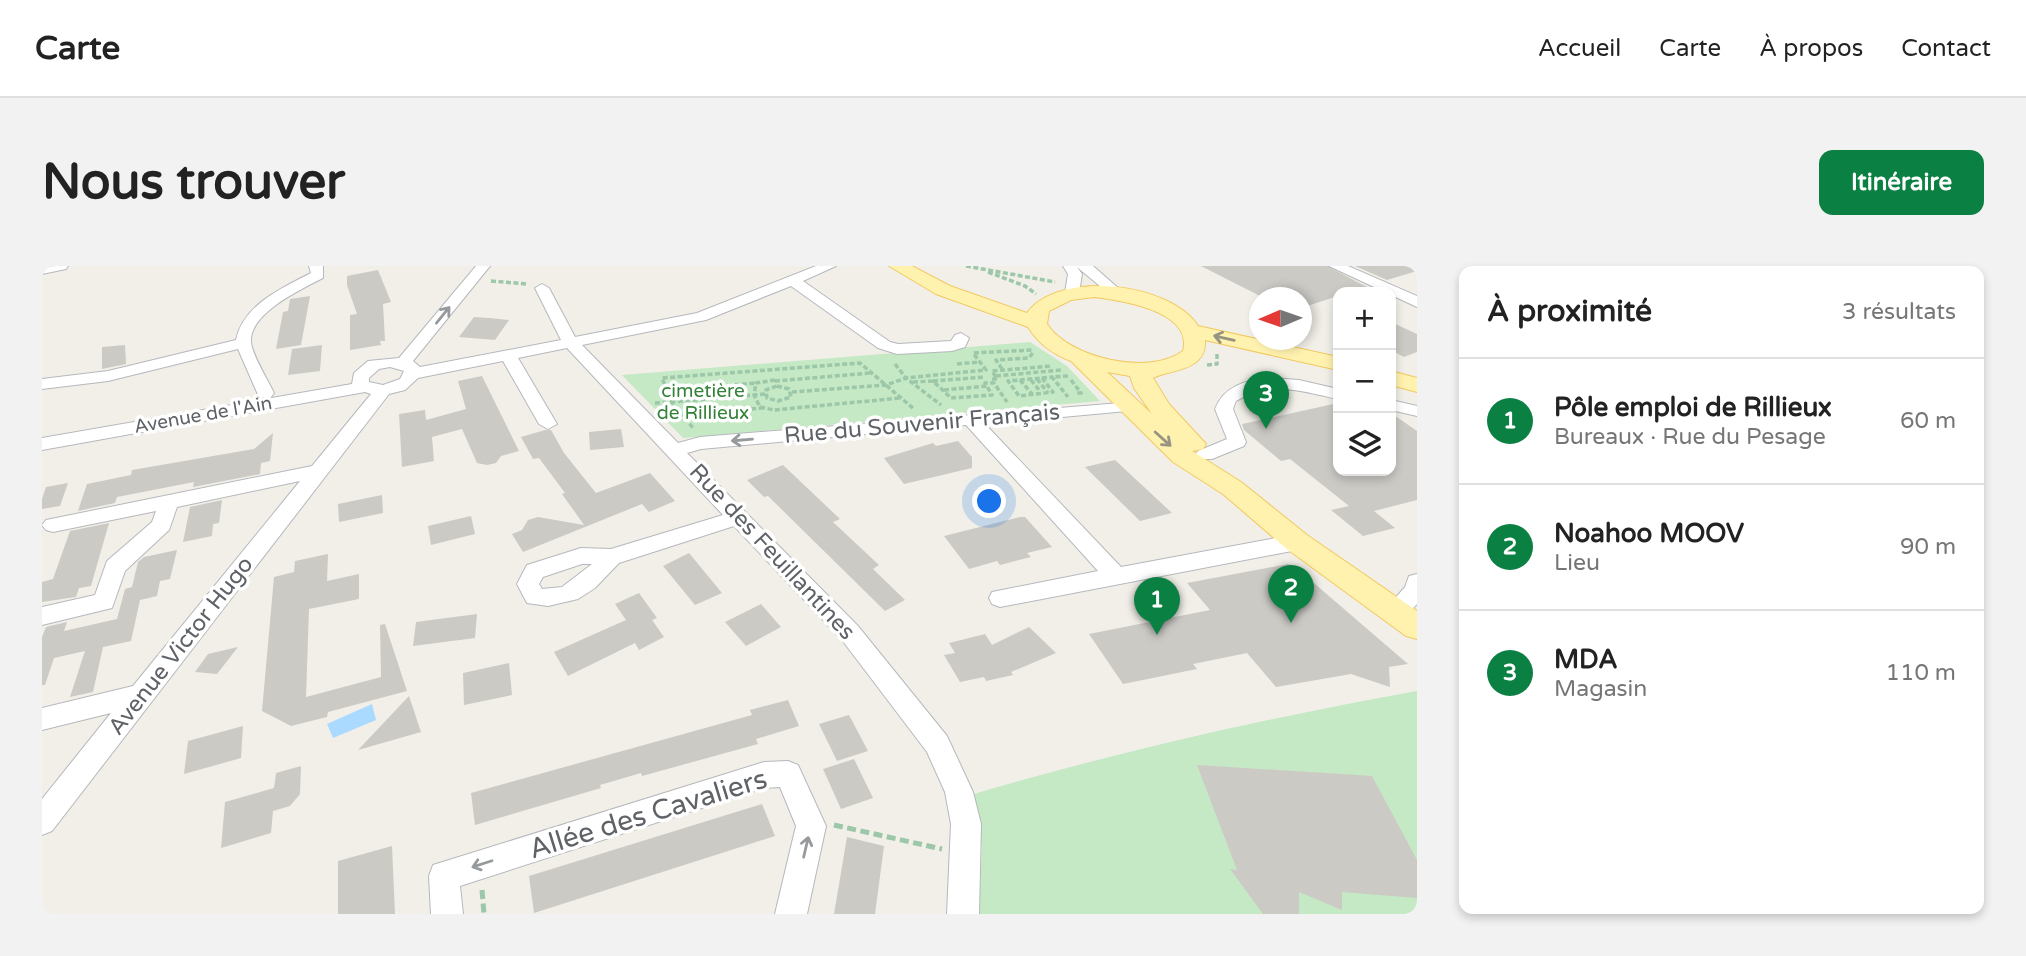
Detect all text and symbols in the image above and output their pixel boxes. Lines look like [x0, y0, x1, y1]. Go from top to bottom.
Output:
text: Carte [35, 29, 120, 68]
text: Accueil [1538, 34, 1621, 63]
text: Carte [1659, 34, 1721, 63]
text: À propos [1759, 34, 1863, 63]
text: Contact [1901, 34, 1991, 63]
button: Itinéraire [1819, 150, 1984, 215]
text: Nous trouver [42, 153, 345, 212]
north arrow [1249, 287, 1312, 350]
map controls [1333, 287, 1396, 476]
button: + [1333, 287, 1396, 350]
text: À proximité [1487, 293, 1652, 330]
text: 3 résultats [1842, 298, 1956, 326]
one-way arrow [436, 306, 451, 324]
one-way arrow [1213, 331, 1236, 344]
button: − [1333, 350, 1396, 413]
pin: 3 [1243, 371, 1289, 429]
park label: cimetière de Rillieux [657, 380, 749, 424]
street label: Avenue de l'Ain [132, 392, 274, 438]
text: Pôle emploi de Rillieux [1554, 392, 1832, 423]
street label: Rue du Souvenir Français [783, 398, 1061, 450]
text: 1 [1503, 407, 1517, 435]
text: 60 m [1900, 407, 1956, 435]
button: layers [1333, 413, 1396, 476]
text: Bureaux · Rue du Pesage [1554, 423, 1826, 451]
one-way arrow [1154, 431, 1172, 447]
one-way arrow [731, 434, 754, 447]
street label: Rue des Feuillantines [683, 458, 861, 646]
your location [972, 484, 1006, 518]
text: Noahoo MOOV [1554, 518, 1744, 549]
text: 2 [1503, 533, 1517, 561]
text: 90 m [1900, 533, 1956, 561]
text: Lieu [1554, 549, 1600, 577]
street label: Avenue Victor Hugo [103, 551, 259, 741]
pin: 2 [1268, 565, 1314, 623]
pin: 1 [1134, 577, 1180, 635]
text: MDA [1554, 644, 1618, 675]
text: 3 [1503, 659, 1517, 687]
text: 110 m [1886, 659, 1956, 687]
text: Magasin [1554, 675, 1647, 703]
street label: Allée des Cavaliers [525, 762, 771, 866]
one-way arrow [800, 836, 814, 859]
one-way arrow [471, 859, 493, 872]

